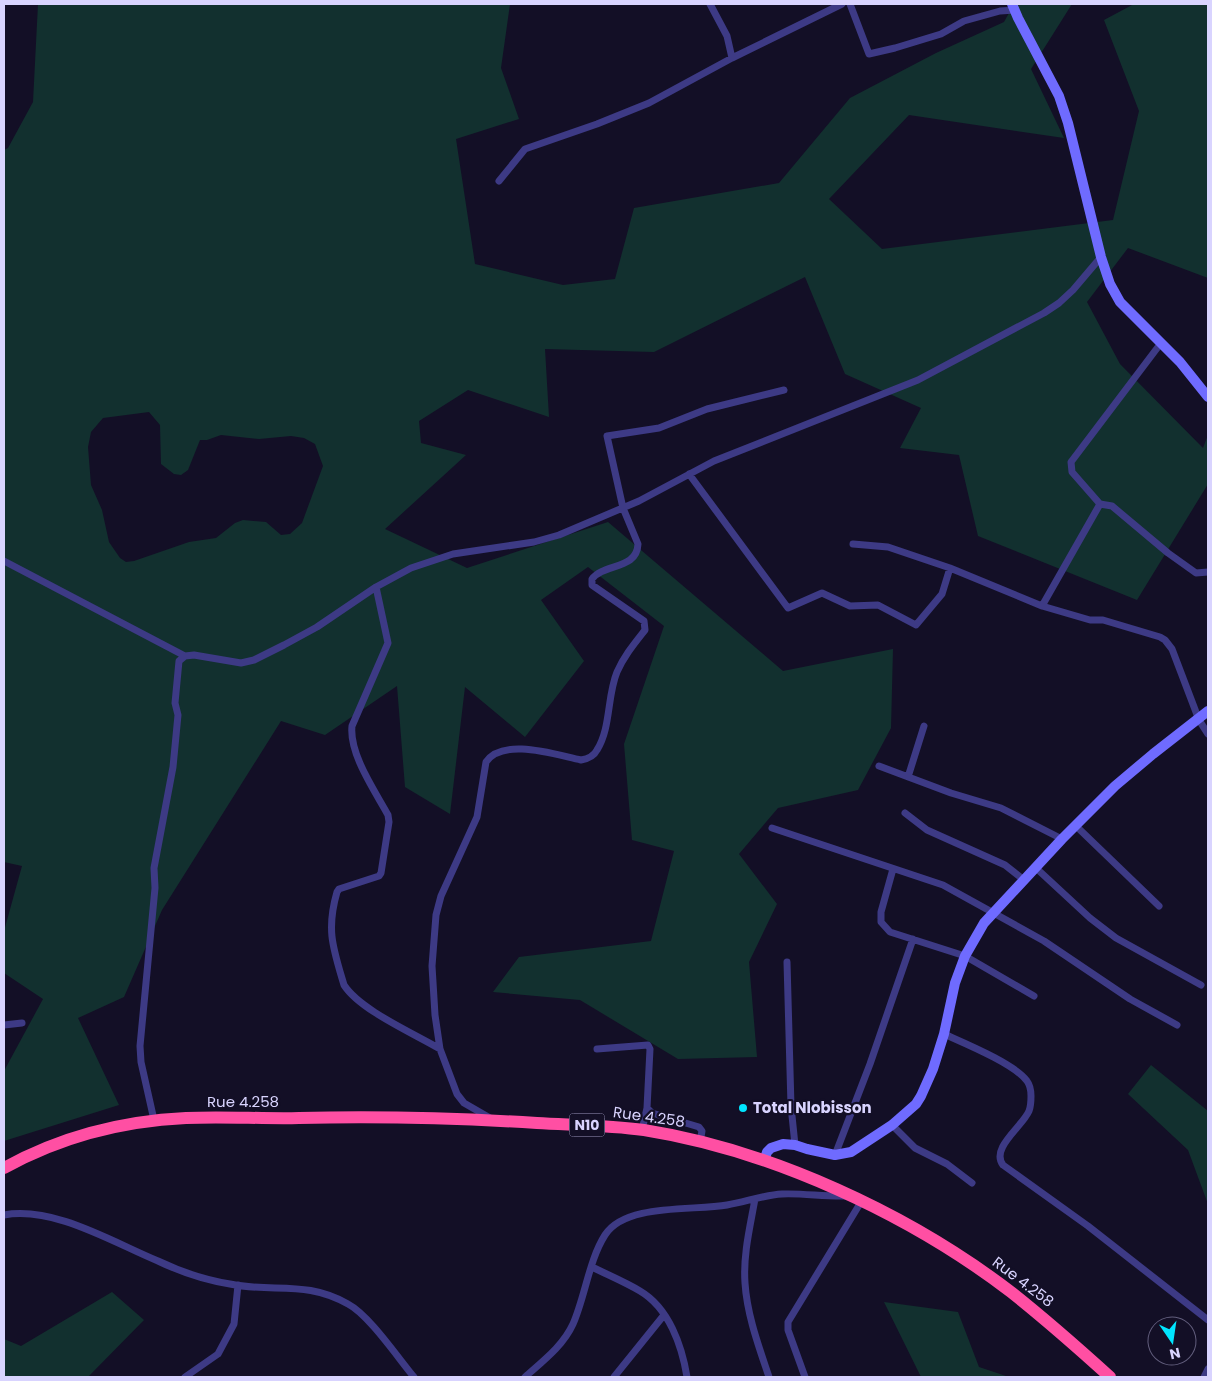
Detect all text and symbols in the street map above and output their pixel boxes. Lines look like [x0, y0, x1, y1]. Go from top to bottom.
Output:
street label: Rue 4.258 [207, 1091, 279, 1112]
place label: Total Nlobisson [753, 1097, 872, 1118]
street label: Rue 4.258 [612, 1101, 686, 1132]
marker: Total Nlobisson [737, 1102, 749, 1114]
road number: N10 [570, 1114, 604, 1136]
street label: Rue 4.258 [988, 1252, 1058, 1312]
north arrow [1147, 1316, 1197, 1366]
text: N [1168, 1343, 1182, 1365]

